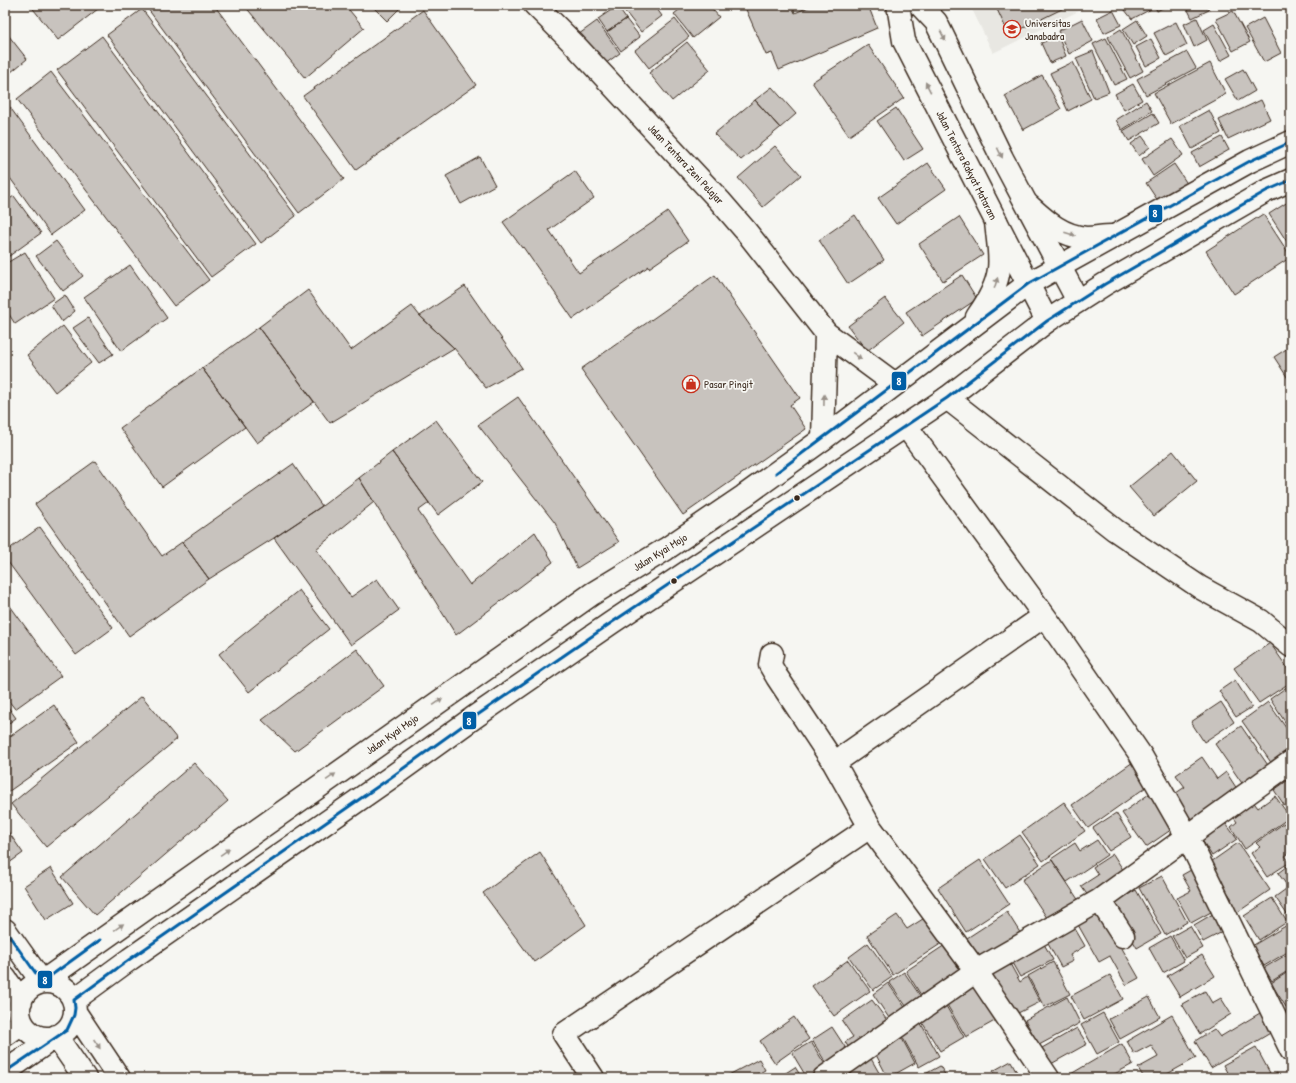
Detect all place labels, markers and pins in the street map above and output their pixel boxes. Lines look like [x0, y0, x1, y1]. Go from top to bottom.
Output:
place label: Universitas Janabadra [1025, 16, 1071, 43]
school or university icon: Universitas Janabadra [1002, 19, 1022, 39]
shop icon: Pasar Pingit [681, 374, 701, 394]
place label: Pasar Pingit [704, 377, 753, 391]
unlabelled marker [792, 493, 802, 503]
unlabelled marker [669, 576, 679, 586]

